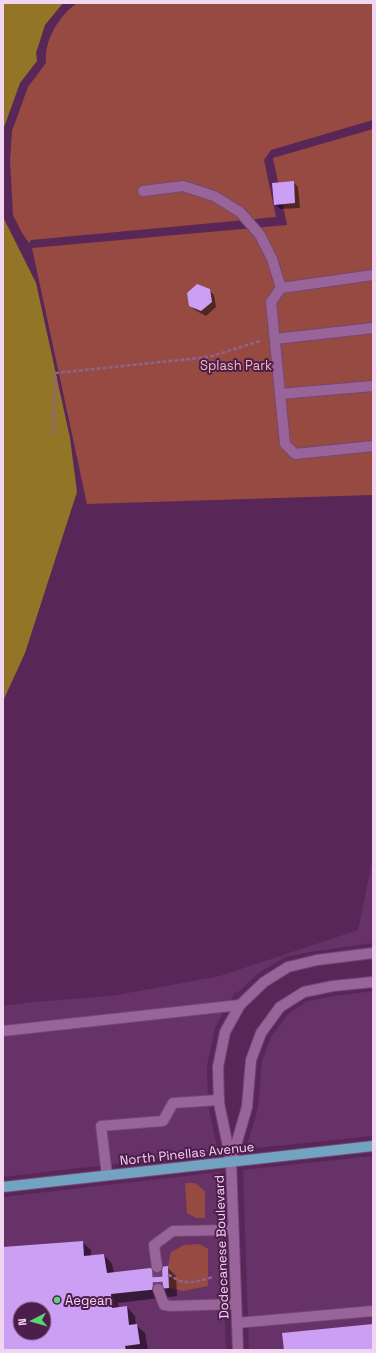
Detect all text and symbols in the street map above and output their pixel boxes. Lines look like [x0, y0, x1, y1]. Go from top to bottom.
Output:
park label: Splash Park [200, 357, 272, 374]
street label: North Pinellas Avenue [119, 1138, 255, 1169]
street label: Dodecanese Boulevard [210, 1175, 233, 1319]
place label: Aegean [65, 1292, 112, 1309]
marker: Aegean [52, 1295, 62, 1305]
north arrow [12, 1301, 52, 1341]
text: N [15, 1318, 29, 1326]

